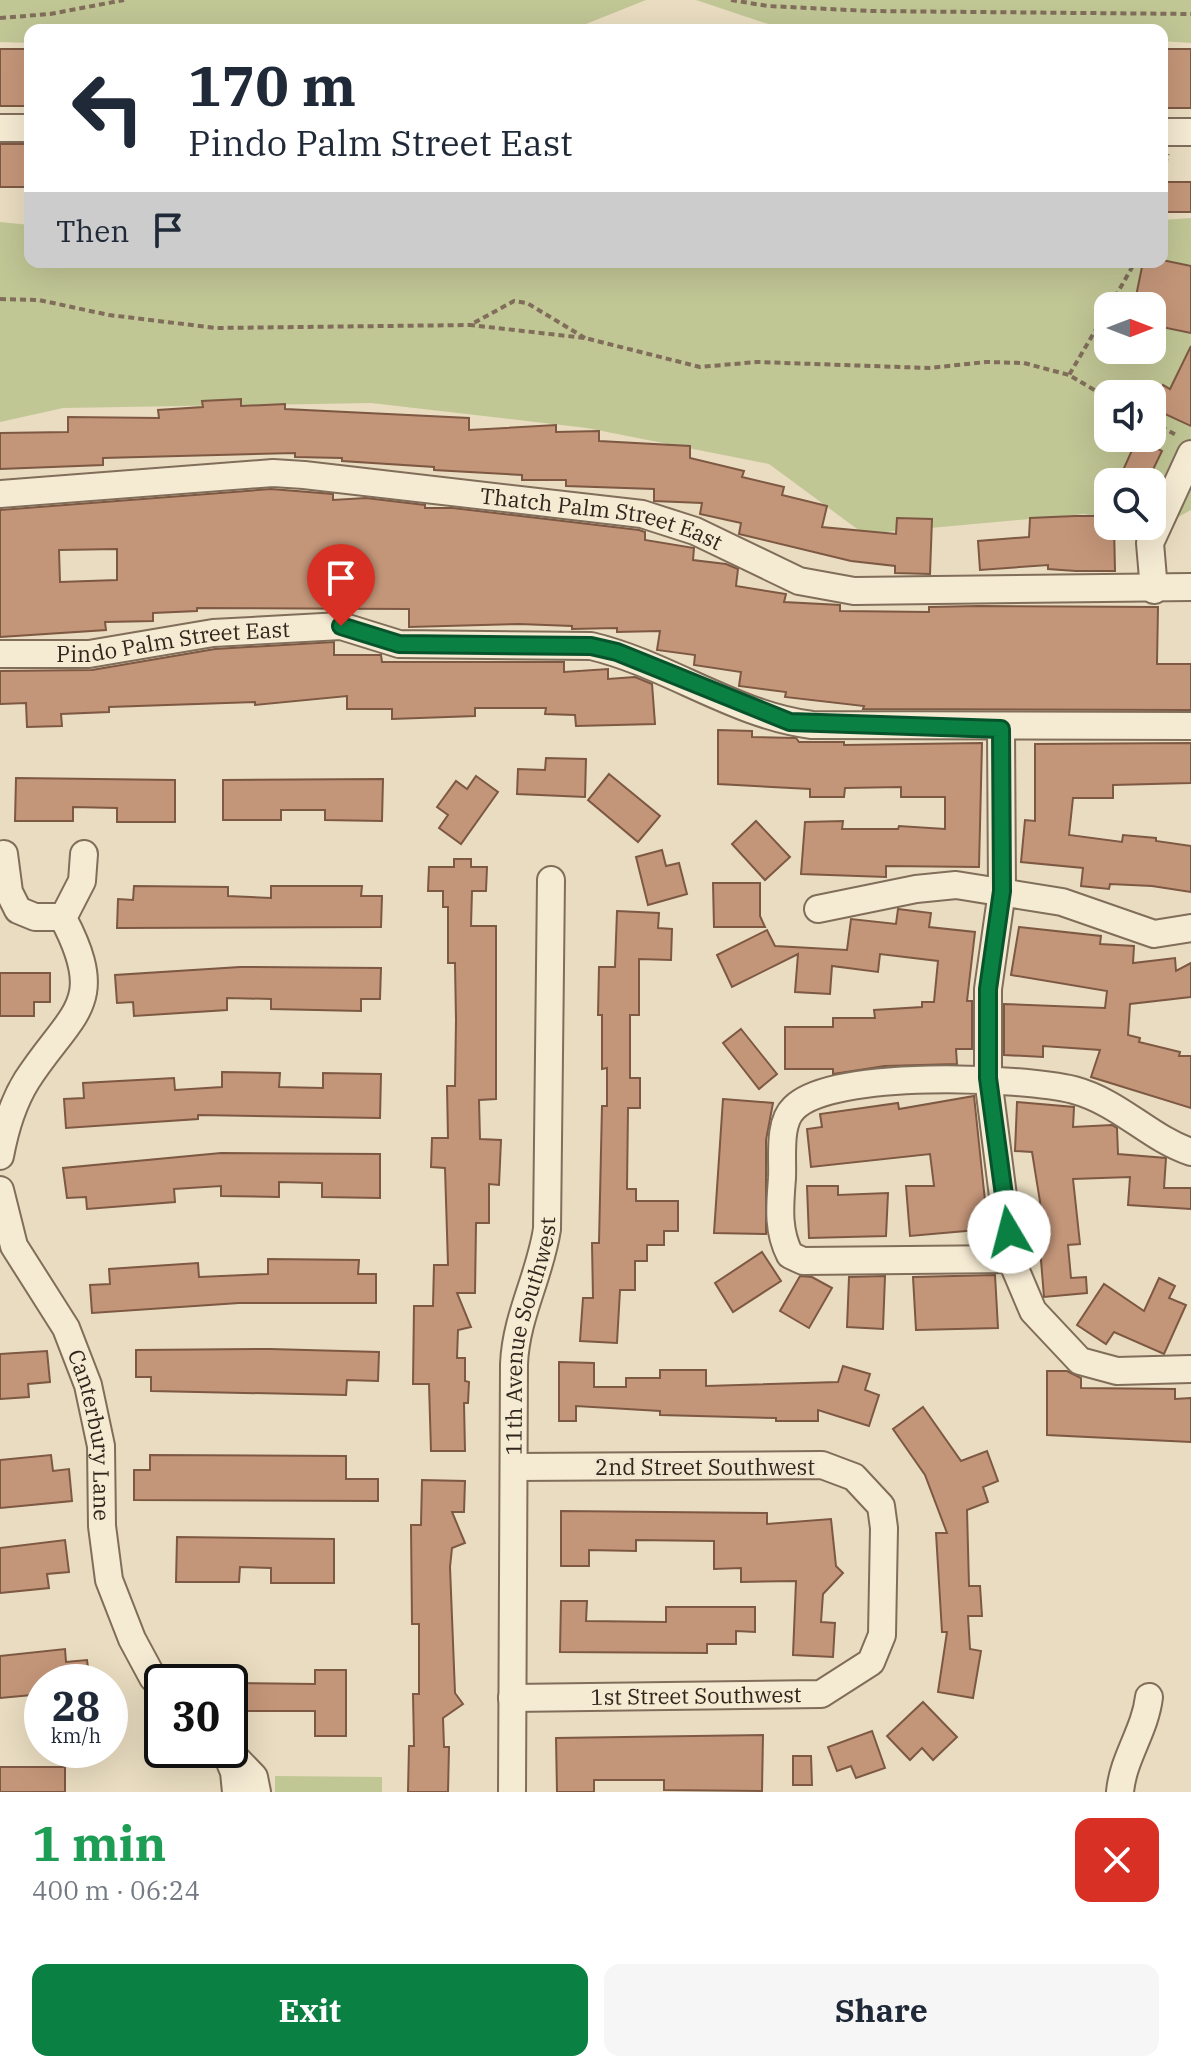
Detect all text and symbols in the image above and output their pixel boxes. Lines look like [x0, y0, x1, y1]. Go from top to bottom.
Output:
text: 170 m [188, 49, 356, 121]
icon: left [56, 56, 160, 160]
text: Pindo Palm Street East [188, 119, 573, 166]
icon: arrive [146, 208, 190, 252]
text: Then [56, 211, 130, 250]
north arrow [1094, 292, 1166, 364]
map controls [1094, 292, 1166, 540]
button: sound [1094, 380, 1166, 452]
button: search [1094, 468, 1166, 540]
street label: Thatch Palm Street East [479, 480, 728, 556]
pin [307, 544, 375, 626]
icon: arrive [319, 556, 363, 600]
street label: Pindo Palm Street East [56, 614, 291, 668]
position arrow [967, 1190, 1051, 1274]
street label: 11th Avenue Southwest [499, 1216, 561, 1456]
street label: Canterbury Lane [62, 1345, 117, 1521]
street label: 2nd Street Southwest [595, 1452, 815, 1481]
speed limit sign: 30 [144, 1664, 248, 1768]
street label: 1st Street Southwest [590, 1679, 802, 1711]
text: 28 [52, 1680, 100, 1732]
text: km/h [51, 1722, 101, 1749]
text: 1 min [32, 1812, 166, 1874]
button: close [1075, 1818, 1159, 1902]
text: 400 m · 06:24 [32, 1873, 200, 1907]
button: Exit [32, 1964, 588, 2056]
button: Share [604, 1964, 1159, 2056]

